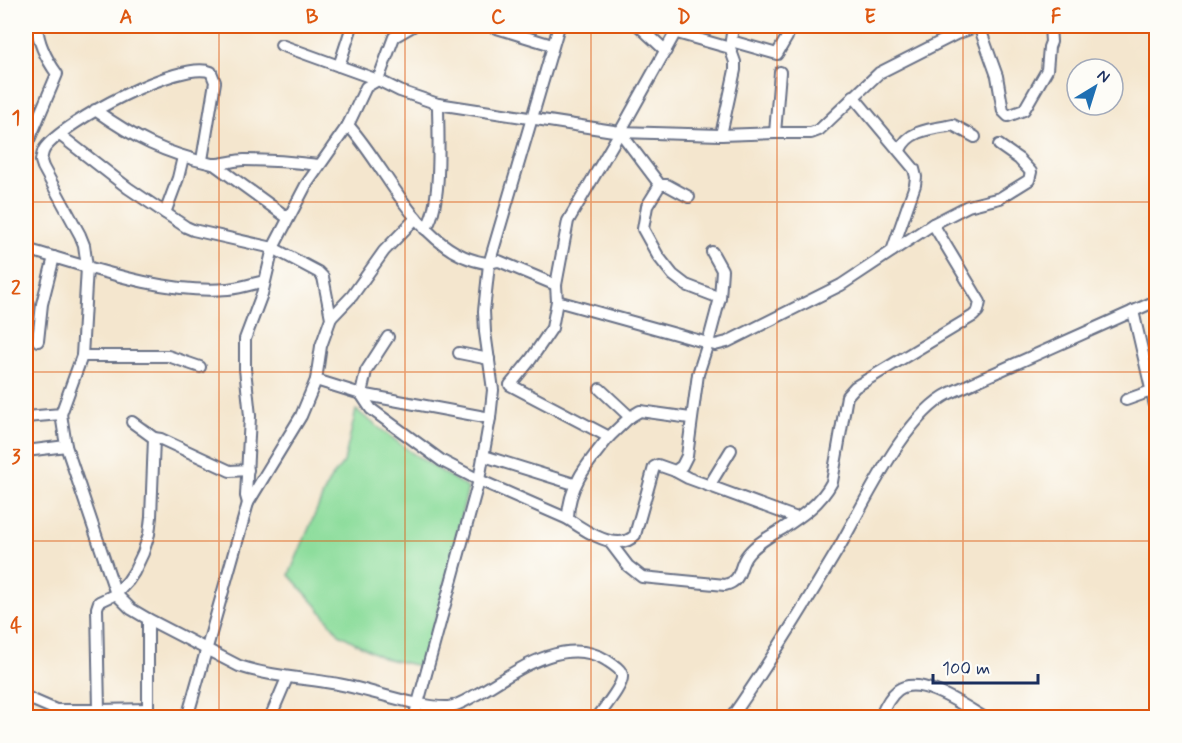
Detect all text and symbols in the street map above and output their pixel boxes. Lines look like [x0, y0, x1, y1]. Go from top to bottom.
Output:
text: A [119, 4, 133, 31]
text: B [306, 4, 319, 31]
text: C [491, 4, 506, 31]
text: D [677, 4, 691, 31]
text: E [864, 4, 876, 31]
text: F [1051, 4, 1062, 31]
north arrow [1065, 57, 1125, 117]
text: N [1093, 65, 1114, 88]
text: 1 [12, 105, 20, 132]
text: 2 [11, 275, 21, 302]
text: 3 [11, 444, 21, 471]
text: 4 [10, 613, 22, 640]
scale bar [933, 647, 1038, 685]
text: 100 m [942, 657, 990, 681]

